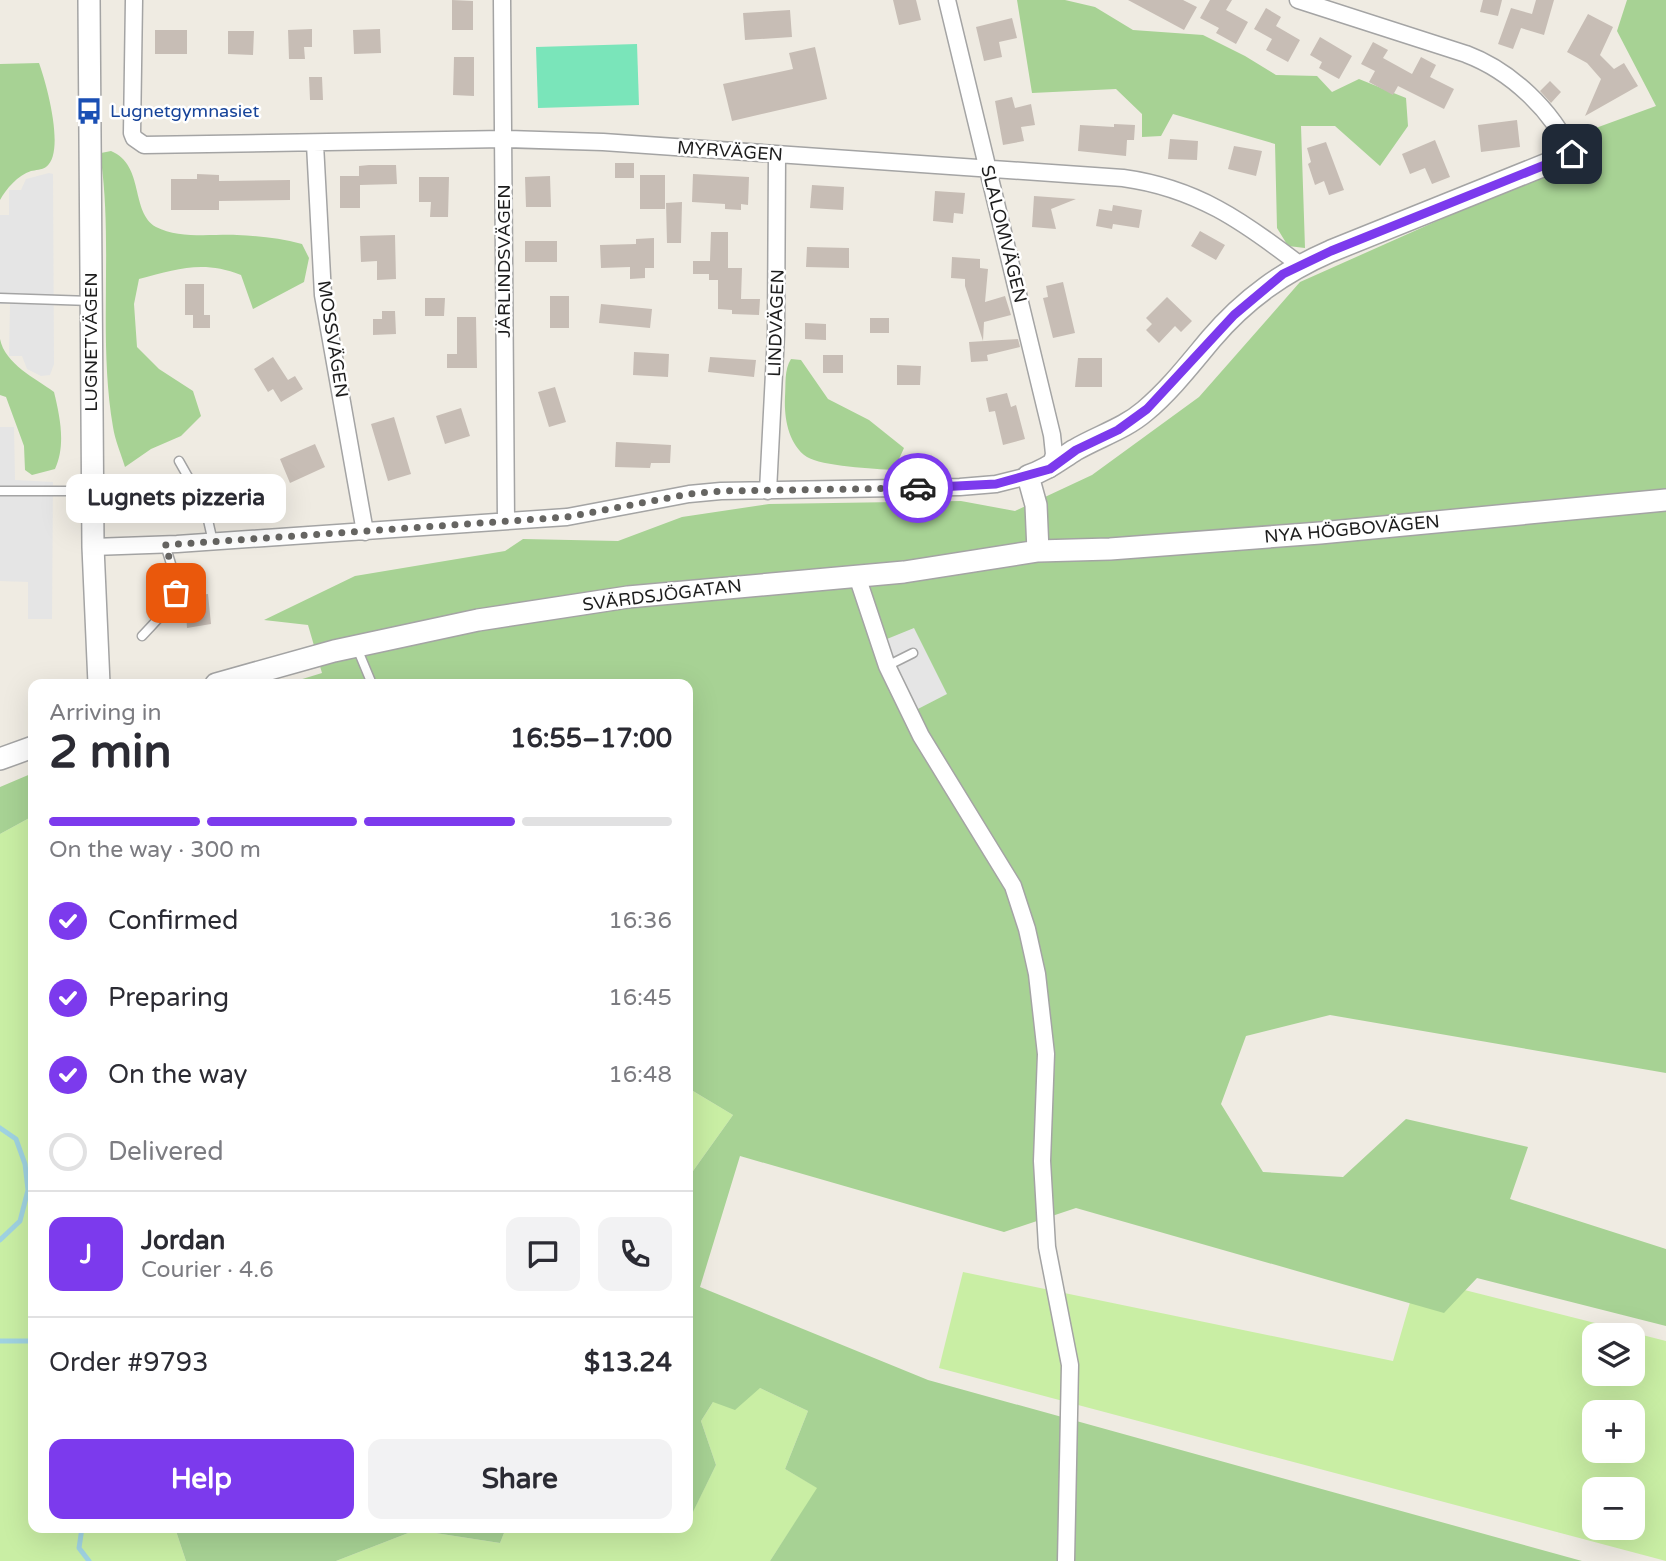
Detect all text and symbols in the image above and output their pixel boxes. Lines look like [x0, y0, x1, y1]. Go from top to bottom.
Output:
bus stop icon: Lugnetgymnasiet [74, 96, 104, 126]
place label: Lugnetgymnasiet [110, 100, 260, 122]
pin [1542, 124, 1602, 184]
icon: home [1553, 135, 1591, 173]
street label: MYRVÄGEN [676, 136, 784, 166]
street label: SLALOMVÄGEN [976, 163, 1032, 305]
street label: JÄRLINDSVÄGEN [493, 184, 515, 338]
street label: LINDVÄGEN [763, 269, 789, 377]
street label: LUGNETVÄGEN [80, 272, 102, 412]
street label: MOSSVÄGEN [313, 279, 353, 399]
courier [883, 453, 953, 523]
icon: car [899, 469, 937, 507]
callout: Lugnets pizzeria [66, 474, 286, 523]
text: Lugnets pizzeria [87, 484, 265, 512]
street label: NYA HÖGBOVÄGEN [1263, 510, 1441, 548]
pin [146, 563, 206, 623]
icon: bag [157, 574, 195, 612]
street label: SVÄRDSJÖGATAN [581, 574, 743, 616]
text: Arriving in [49, 699, 162, 727]
text: 16:55–17:00 [510, 723, 672, 754]
text: 2 min [49, 725, 172, 780]
text: On the way · 300 m [49, 836, 261, 864]
icon: check [49, 902, 87, 940]
text: Confirmed [108, 905, 238, 936]
text: 16:36 [608, 907, 672, 935]
icon: check [49, 979, 87, 1017]
text: Preparing [108, 982, 229, 1013]
text: 16:45 [608, 984, 672, 1012]
icon: check [49, 1056, 87, 1094]
text: On the way [108, 1059, 248, 1090]
text: 16:48 [608, 1061, 672, 1089]
text: Delivered [108, 1136, 224, 1167]
button: chat [506, 1217, 580, 1291]
button: phone [598, 1217, 672, 1291]
text: Jordan [141, 1225, 225, 1256]
text: J [80, 1239, 92, 1270]
text: Courier · 4.6 [141, 1256, 274, 1284]
map controls [1582, 1323, 1645, 1540]
button: layers [1582, 1323, 1645, 1386]
text: Order #9793 [49, 1347, 209, 1378]
text: $13.24 [584, 1347, 672, 1378]
button: + [1582, 1400, 1645, 1463]
button: Help [49, 1439, 354, 1519]
button: Share [368, 1439, 672, 1519]
button: − [1582, 1477, 1645, 1540]

